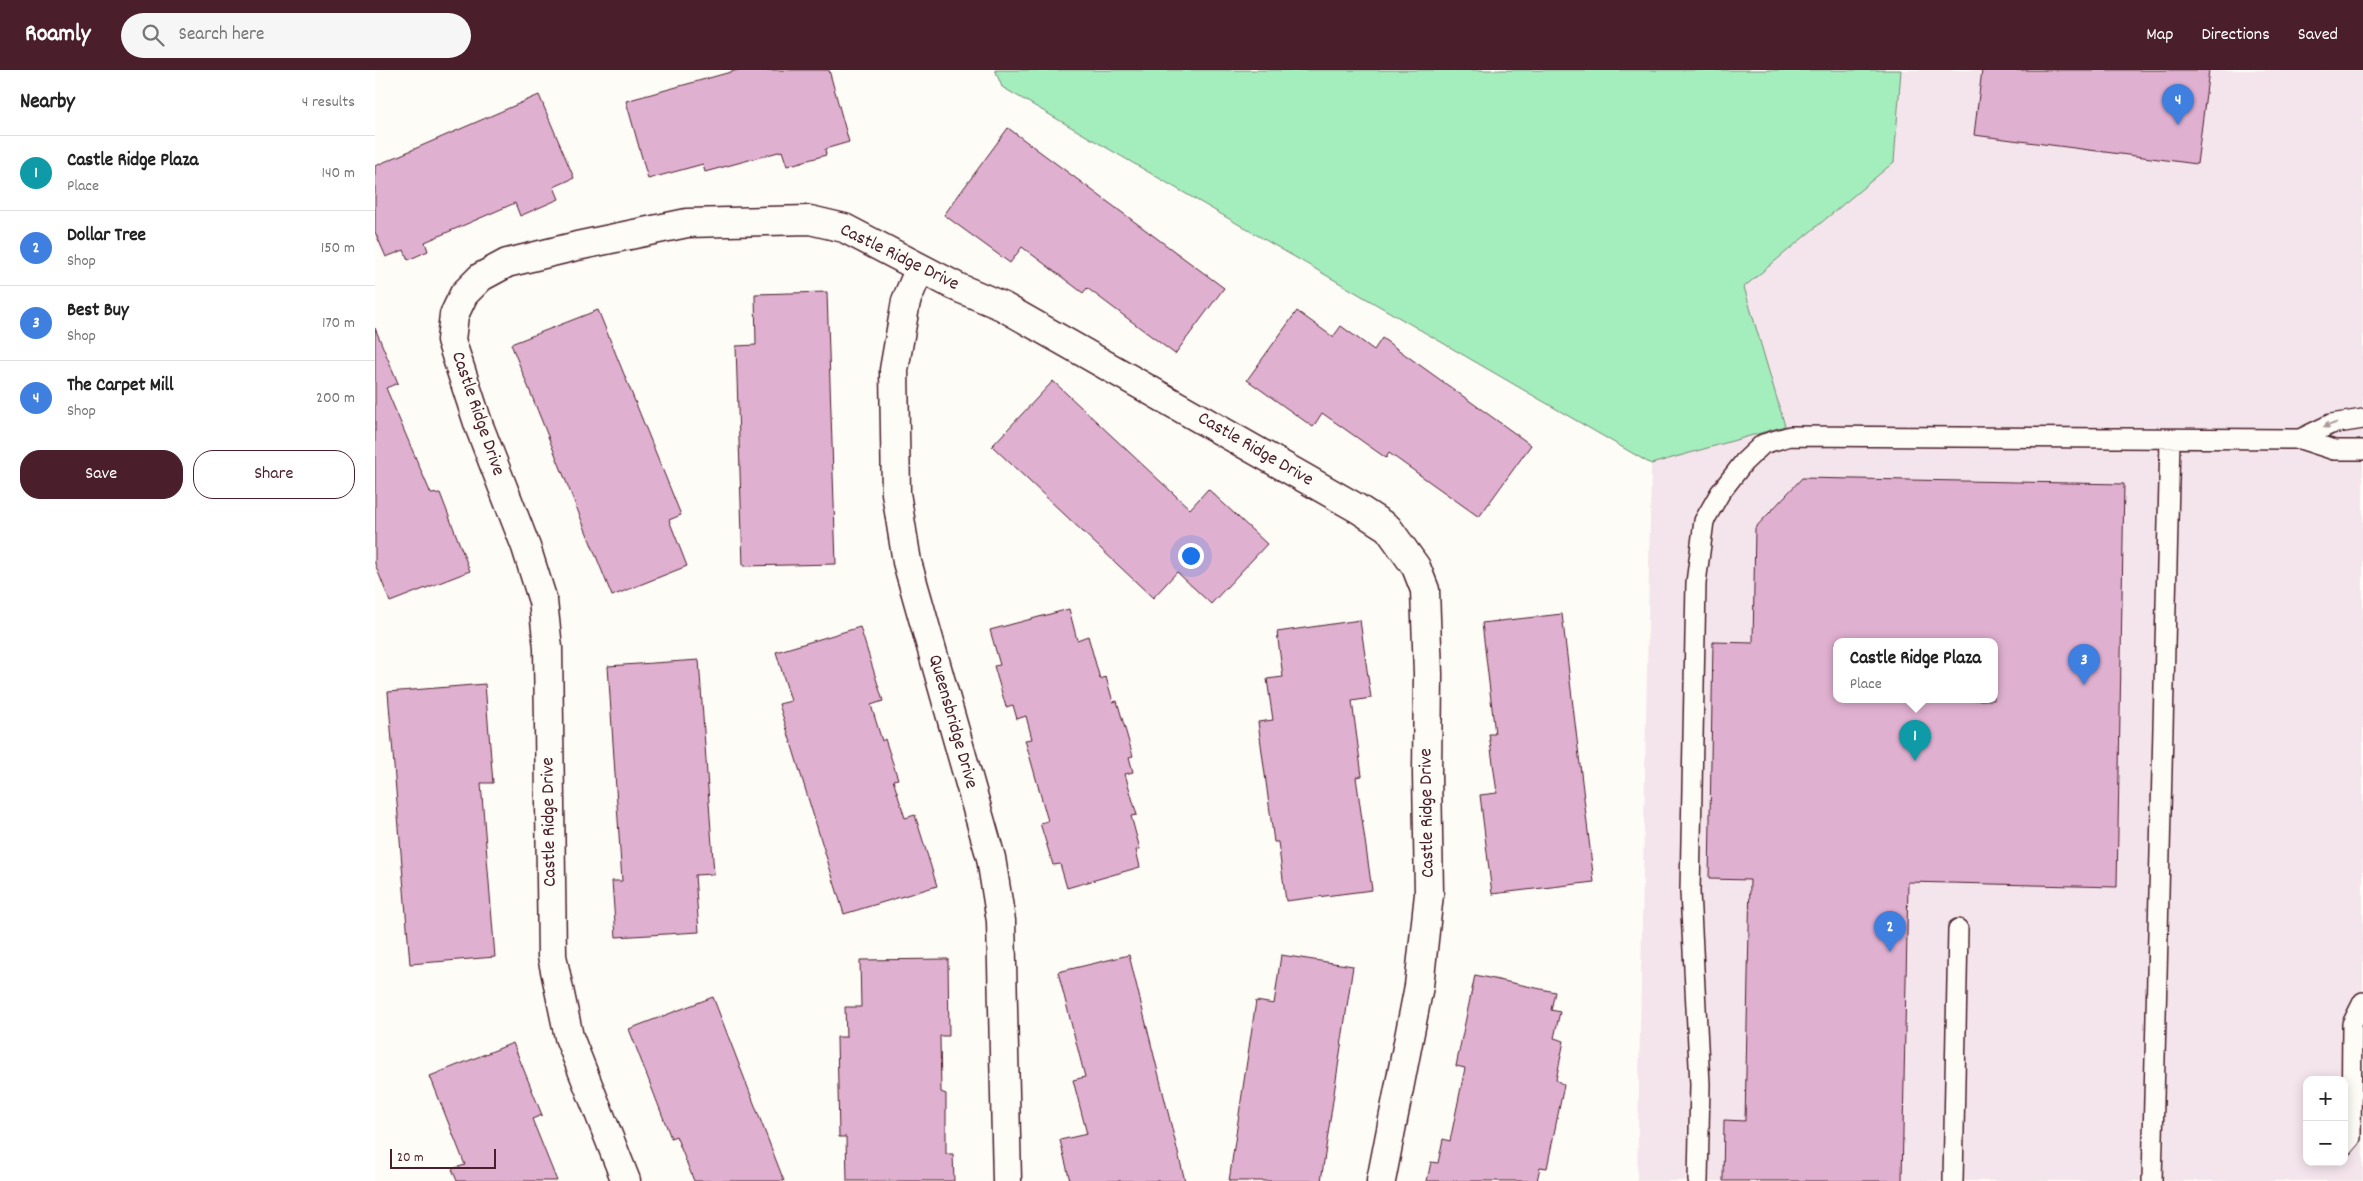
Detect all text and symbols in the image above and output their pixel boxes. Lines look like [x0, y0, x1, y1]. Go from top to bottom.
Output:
search box [121, 13, 471, 58]
text: Roamly [25, 18, 91, 52]
icon: search [139, 21, 167, 49]
text: Search here [179, 22, 264, 49]
text: Map [2146, 23, 2173, 48]
text: Directions [2201, 23, 2270, 48]
text: Saved [2298, 23, 2338, 48]
pin: 4 [2162, 84, 2194, 125]
text: Nearby [20, 88, 75, 118]
text: 4 results [302, 91, 355, 114]
text: Castle Ridge Plaza [67, 148, 198, 175]
text: 1 [34, 162, 38, 185]
text: 140 m [321, 162, 355, 185]
text: Place [67, 175, 99, 198]
street label: Castle Ridge Drive [835, 217, 963, 299]
text: Dollar Tree [67, 223, 146, 250]
text: 2 [33, 237, 40, 260]
text: 150 m [321, 237, 355, 260]
text: Shop [67, 250, 96, 273]
text: Best Buy [67, 298, 129, 325]
text: 3 [32, 312, 40, 335]
text: 170 m [322, 312, 355, 335]
text: Shop [67, 325, 96, 348]
street label: Castle Ridge Drive [443, 348, 511, 480]
text: The Carpet Mill [67, 373, 174, 400]
text: 4 [33, 387, 39, 410]
text: 200 m [316, 387, 355, 410]
text: Shop [67, 400, 96, 423]
street label: Castle Ridge Drive [1192, 406, 1318, 494]
one-way arrow [2322, 422, 2337, 430]
button: Save [20, 450, 183, 499]
button: Share [193, 450, 355, 499]
your location [1178, 543, 1204, 569]
popup [1833, 638, 1998, 703]
pin: 3 [2068, 644, 2100, 685]
text: Castle Ridge Plaza [1850, 646, 1981, 673]
street label: Queensbridge Drive [920, 652, 984, 792]
text: Place [1850, 673, 1882, 696]
pin: 1 [1899, 720, 1931, 761]
street label: Castle Ridge Drive [1413, 748, 1443, 878]
street label: Castle Ridge Drive [535, 757, 565, 887]
pin: 2 [1874, 911, 1906, 952]
map controls [2303, 1076, 2348, 1166]
button: + [2303, 1076, 2348, 1121]
button: − [2303, 1121, 2348, 1166]
scale bar [390, 1146, 496, 1169]
text: 20 m [397, 1148, 424, 1168]

